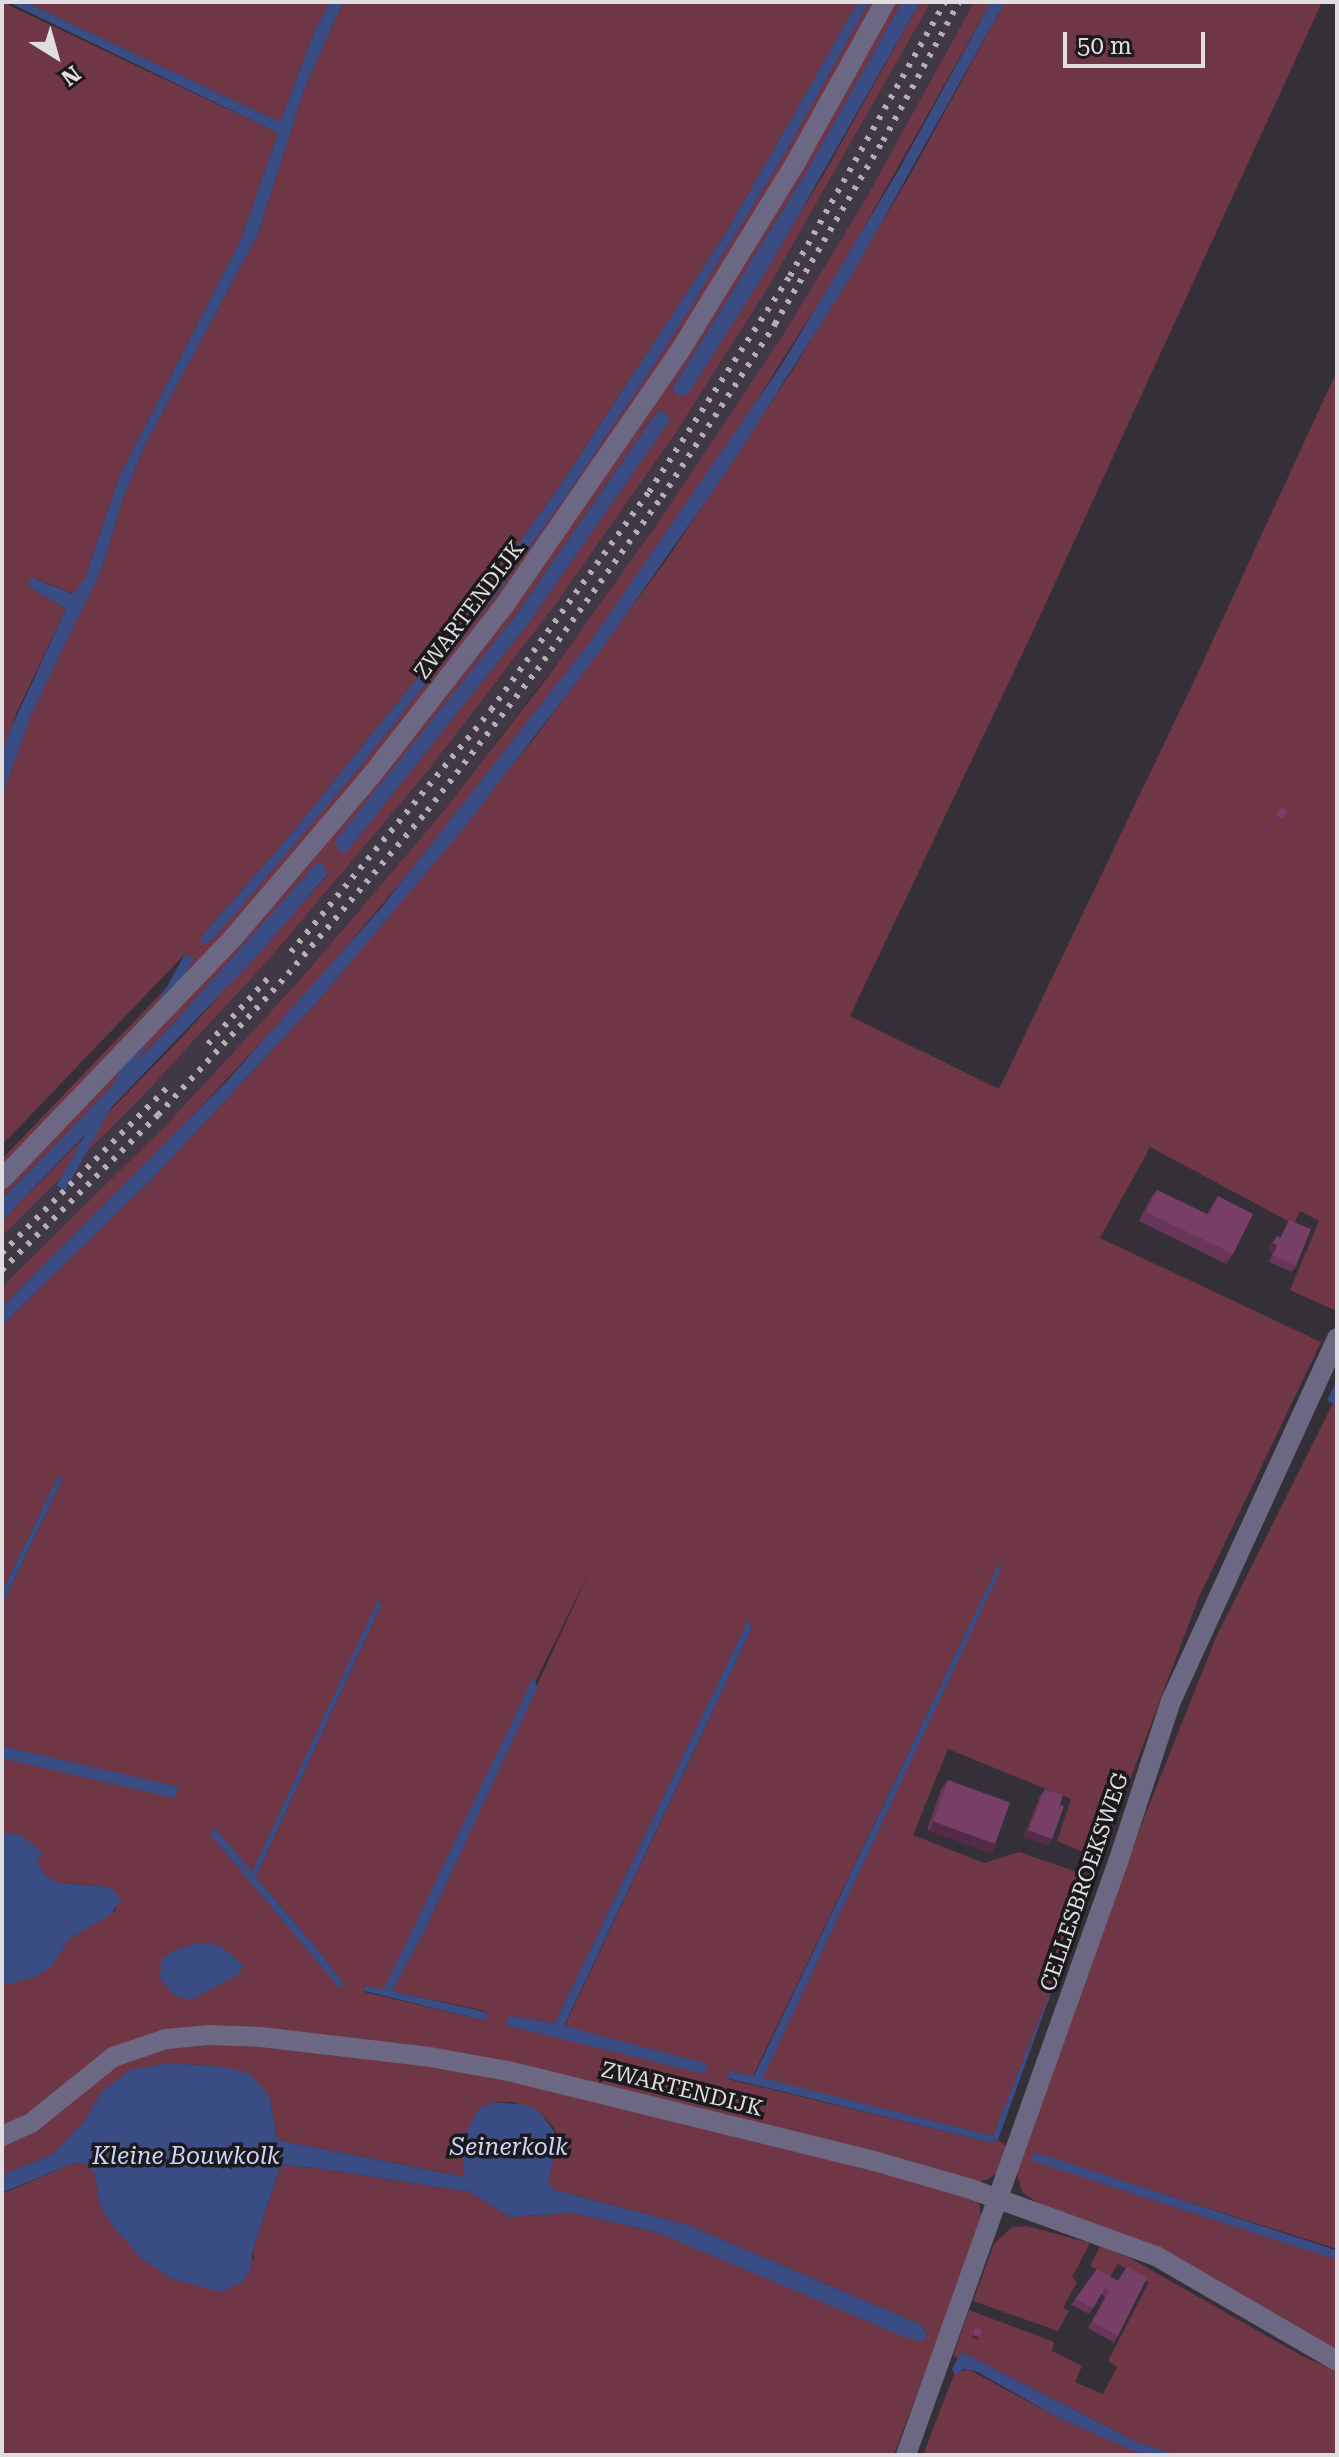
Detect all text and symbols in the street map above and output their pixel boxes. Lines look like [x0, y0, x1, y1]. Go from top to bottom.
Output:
north arrow [16, 16, 96, 96]
scale bar [1067, 16, 1209, 66]
text: 50 m [1077, 32, 1132, 60]
text: N [56, 60, 85, 91]
street label: ZWARTENDIJK [409, 536, 529, 684]
street label: CELLESBROEKSWEG [1034, 1769, 1134, 1995]
street label: ZWARTENDIJK [598, 2056, 766, 2122]
water label: Seinerkolk [450, 2134, 568, 2162]
water label: Kleine Bouwkolk [92, 2143, 280, 2171]

